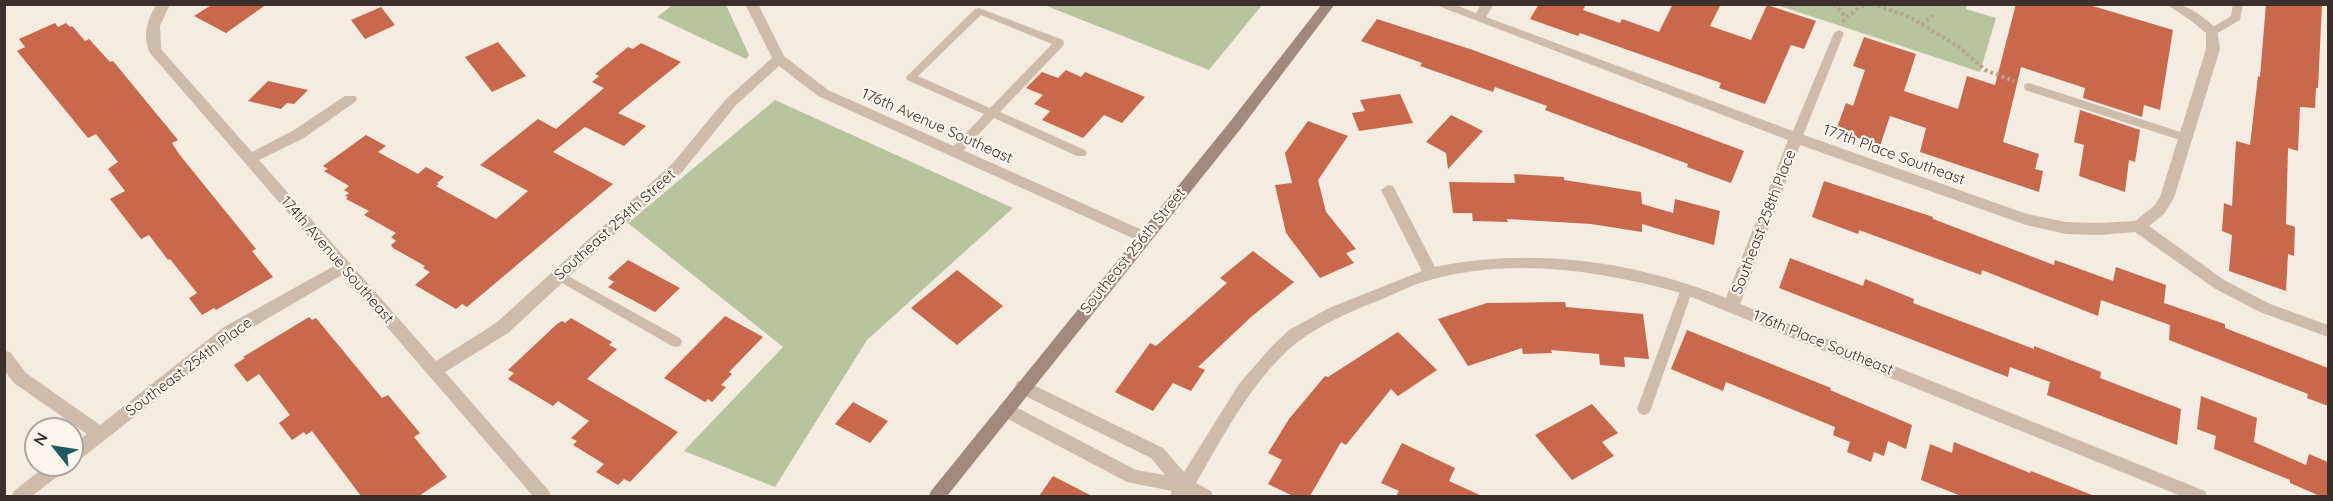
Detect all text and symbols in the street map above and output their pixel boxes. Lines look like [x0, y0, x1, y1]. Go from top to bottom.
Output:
street label: 176th Avenue Southeast [859, 85, 1015, 167]
street label: 177th Place Southeast [1821, 121, 1967, 189]
street label: Southeast 258th Place [1728, 147, 1800, 297]
street label: Southeast 254th Street [551, 166, 679, 284]
street label: Southeast 256th Street [1077, 184, 1189, 318]
street label: 174th Avenue Southeast [277, 193, 397, 327]
street label: 176th Place Southeast [1750, 307, 1896, 379]
street label: Southeast 254th Place [122, 314, 256, 420]
north arrow [24, 417, 84, 477]
text: N [29, 429, 52, 449]

